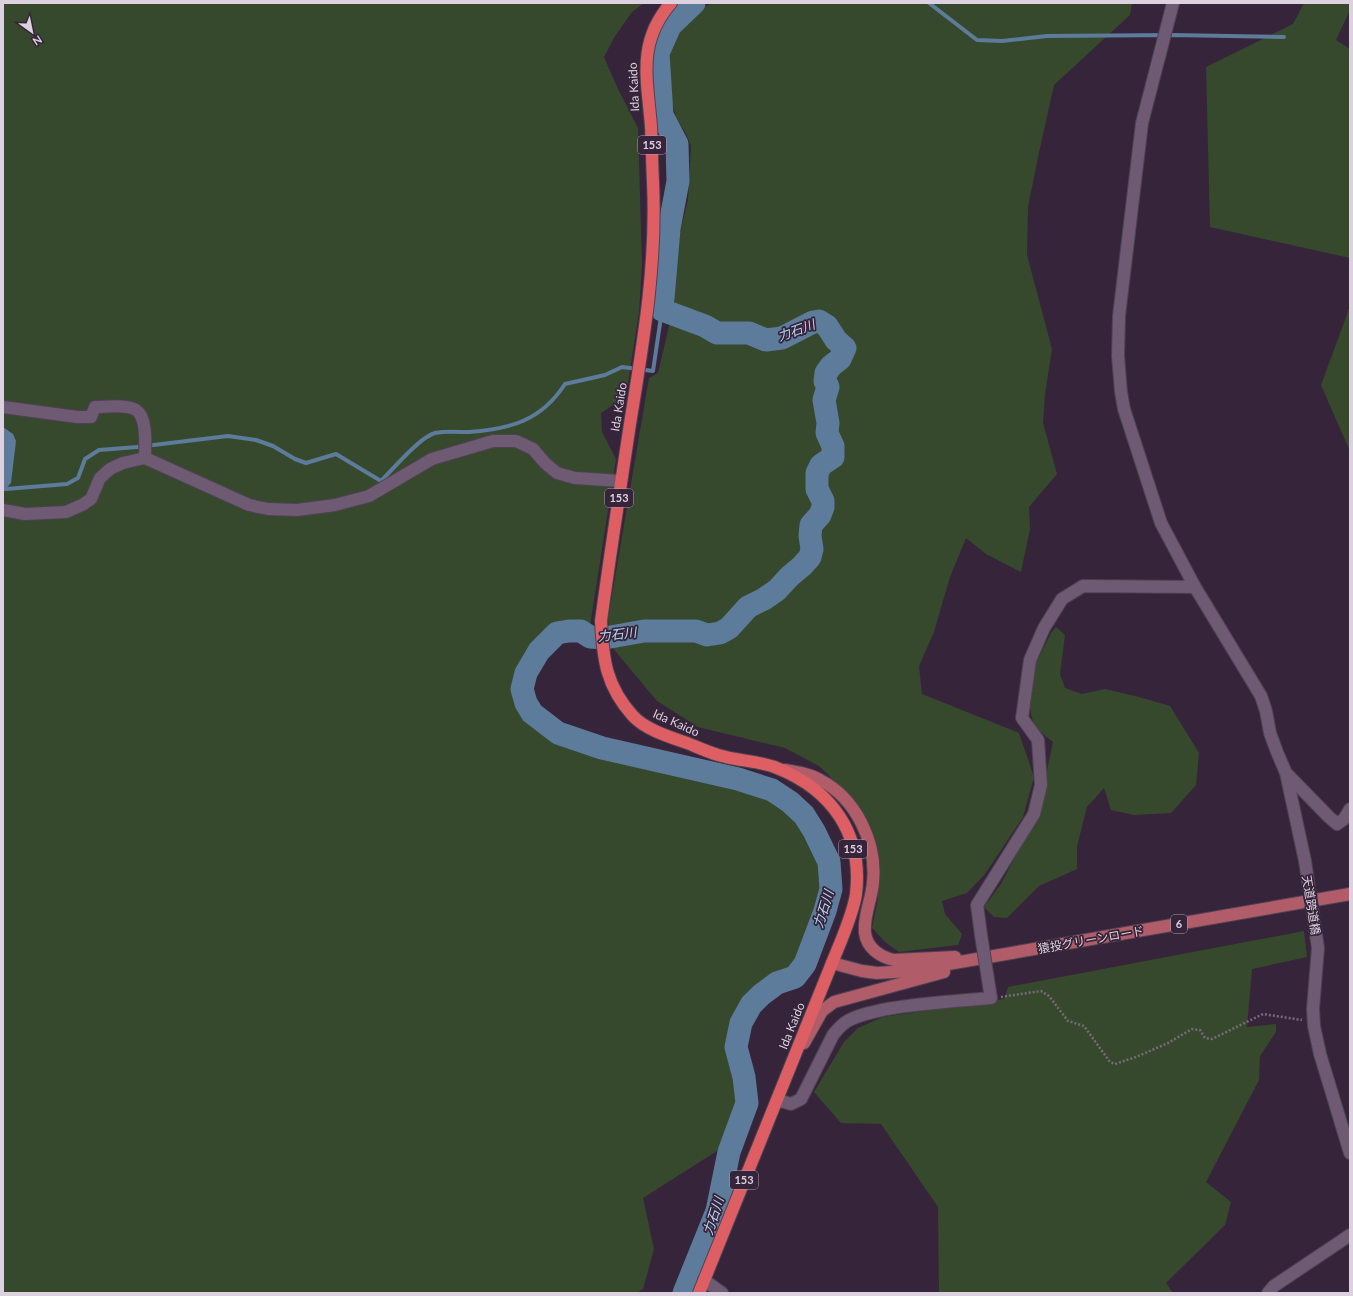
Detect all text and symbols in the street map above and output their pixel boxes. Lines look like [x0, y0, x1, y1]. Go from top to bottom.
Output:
north arrow [12, 12, 52, 52]
text: N [31, 33, 45, 49]
street label: Ida Kaido [625, 62, 642, 112]
road number: 153 [638, 136, 666, 154]
water label: 力石川 [775, 315, 819, 344]
street label: Ida Kaido [607, 381, 630, 432]
road number: 153 [605, 489, 633, 507]
water label: 力石川 [597, 623, 639, 644]
street label: Ida Kaido [651, 706, 702, 739]
road number: 153 [839, 840, 867, 858]
street label: 天道跨道橋 [1299, 874, 1324, 936]
water label: 力石川 [810, 886, 837, 930]
road number: 6 [1171, 915, 1187, 933]
street label: 猿投グリーンロード [1037, 923, 1145, 956]
street label: Ida Kaido [775, 1000, 808, 1051]
road number: 153 [730, 1171, 758, 1189]
water label: 力石川 [699, 1193, 727, 1237]

